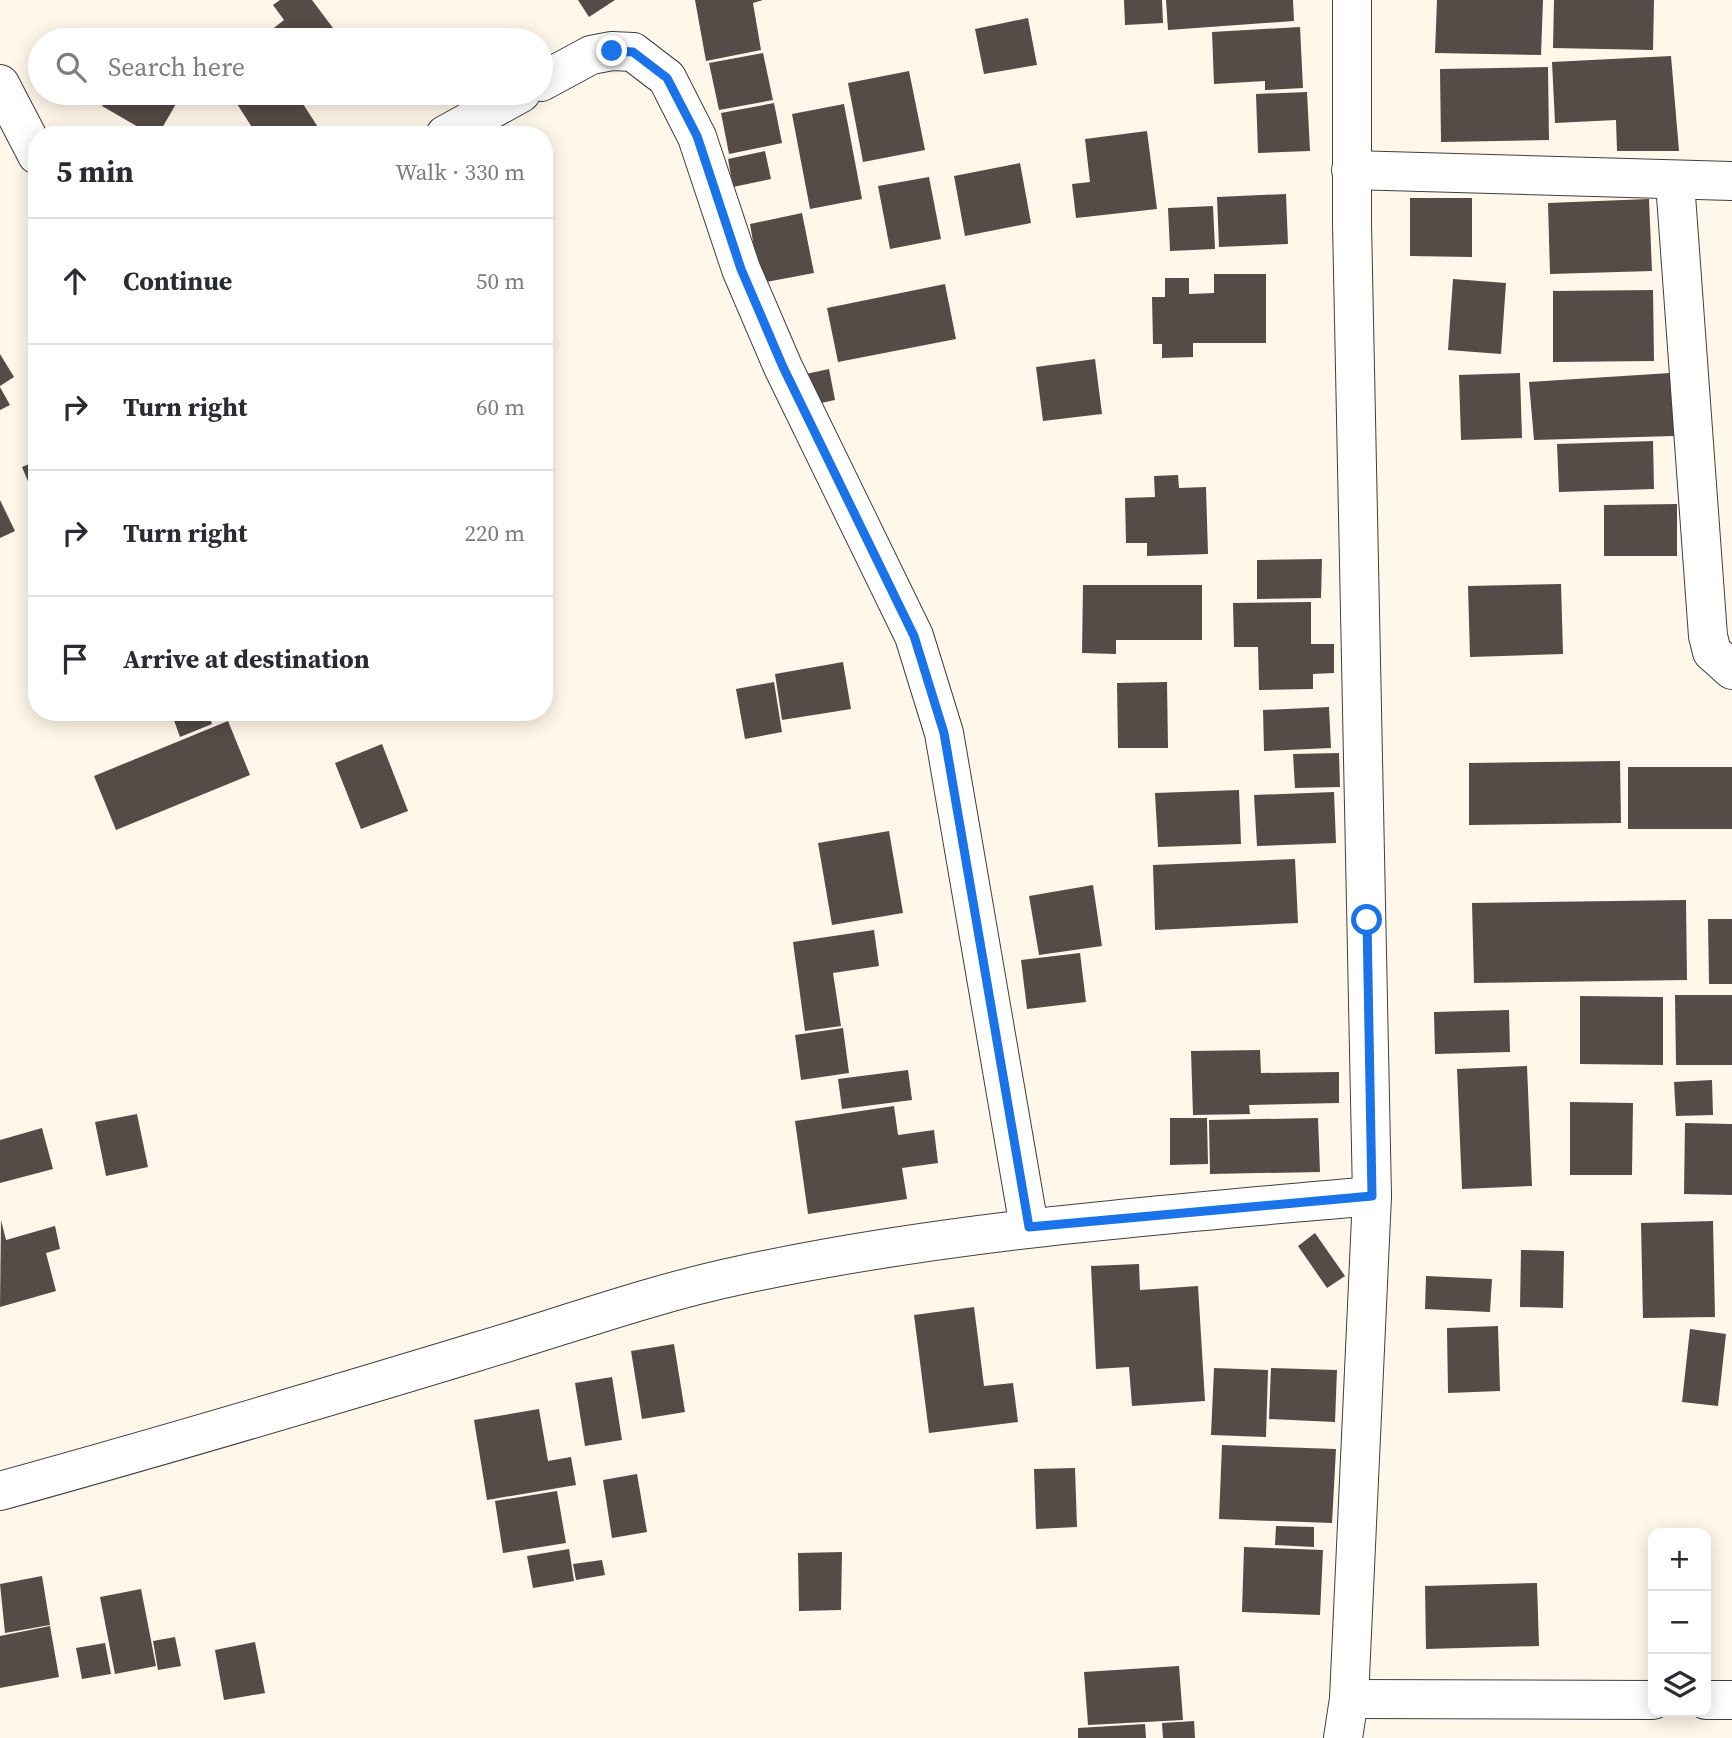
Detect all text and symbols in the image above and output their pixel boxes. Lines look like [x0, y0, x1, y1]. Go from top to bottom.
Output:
search box [28, 28, 553, 105]
route end [596, 35, 627, 66]
icon: search [52, 48, 90, 86]
text: Search here [108, 49, 245, 85]
text: 5 min [56, 151, 134, 192]
text: Walk · 330 m [395, 156, 525, 188]
icon: ahead [56, 262, 94, 300]
text: Continue [123, 263, 232, 299]
text: 50 m [476, 265, 525, 297]
icon: right [56, 388, 94, 426]
text: Turn right [123, 389, 247, 425]
text: 60 m [476, 391, 525, 423]
icon: right [56, 514, 94, 552]
text: Turn right [123, 515, 247, 551]
text: 220 m [464, 517, 525, 549]
icon: arrive [56, 640, 94, 678]
text: Arrive at destination [123, 641, 370, 677]
route start [1351, 904, 1382, 935]
map controls [1648, 1528, 1711, 1717]
button: + [1648, 1528, 1711, 1591]
button: − [1648, 1591, 1711, 1654]
button: layers [1648, 1654, 1711, 1717]

